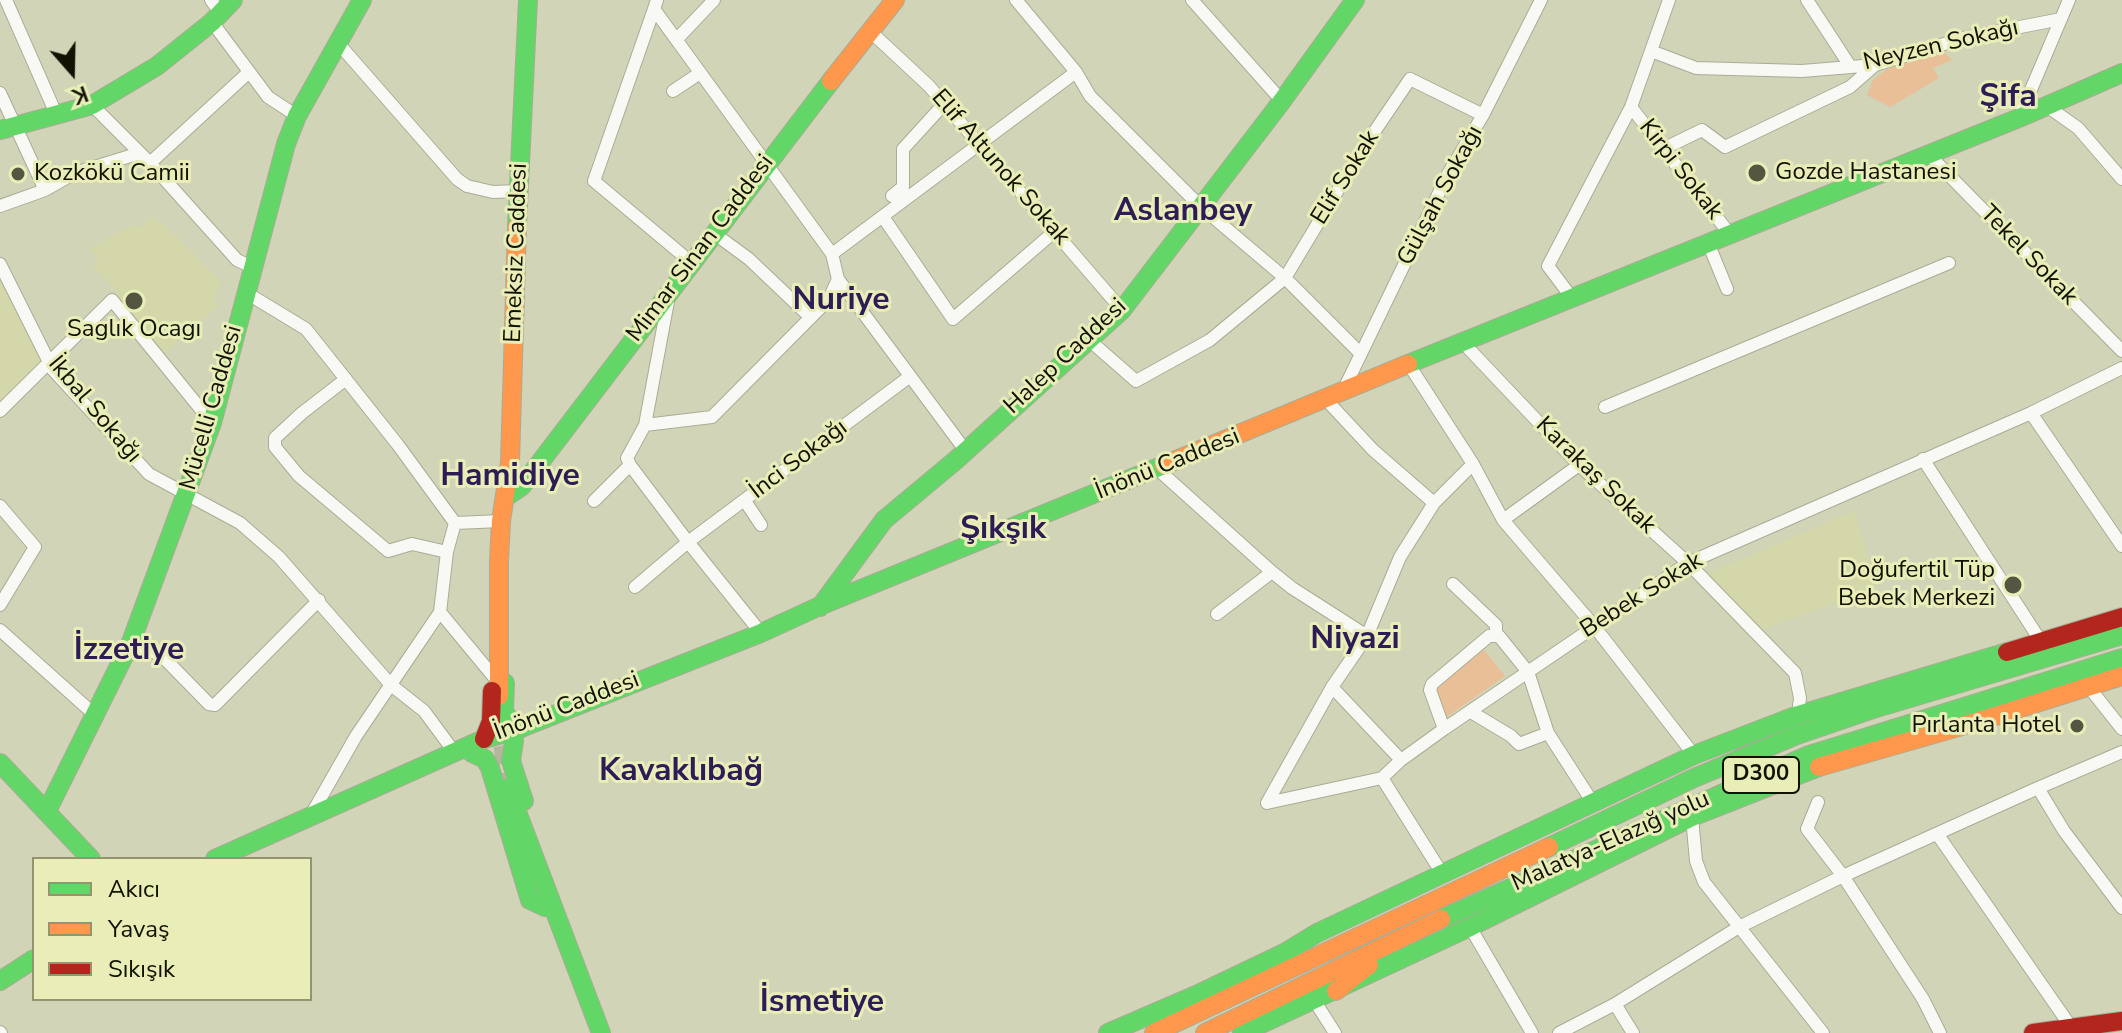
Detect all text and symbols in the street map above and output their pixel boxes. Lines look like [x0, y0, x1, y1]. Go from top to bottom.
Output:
street label: Neyzen Sokağı [1861, 14, 2021, 78]
north arrow [32, 32, 112, 112]
text: K [68, 78, 92, 111]
district label: Şifa [1979, 79, 2037, 117]
street label: Elif Altunok Sokak [925, 84, 1075, 252]
street label: Kirpi Sokak [1632, 114, 1728, 226]
street label: Gülşah Sokağı [1392, 121, 1490, 271]
street label: Elif Sokak [1306, 126, 1386, 230]
street label: Mimar Sinan Caddesi [621, 150, 781, 348]
place label: Gozde Hastanesi [1775, 159, 1956, 187]
place label: Kozkökü Camii [34, 160, 190, 188]
marker: Gozde Hastanesi [1746, 162, 1768, 184]
street label: Emeksiz Caddesi [499, 163, 535, 343]
marker: Kozkökü Camii [9, 165, 27, 183]
district label: Aslanbey [1114, 193, 1252, 231]
street label: Tekel Sokak [1973, 200, 2083, 312]
district label: Nuriye [792, 282, 890, 320]
marker: Saglık Ocagı [123, 290, 145, 312]
street label: Halep Caddesi [999, 293, 1133, 421]
place label: Saglık Ocagı [67, 316, 201, 344]
street label: Mücelli Caddesi [175, 322, 249, 494]
street label: İkbal Sokağı [41, 351, 147, 469]
street label: Karakaş Sokak [1529, 411, 1661, 541]
street label: İnci Sokağı [744, 414, 854, 506]
street label: İnönü Caddesi [1092, 423, 1244, 507]
district label: Hamidiye [440, 458, 580, 496]
district label: Şıkşık [960, 511, 1046, 549]
street label: Bebek Sokak [1576, 547, 1708, 645]
place label: Doğufertil Tüp Bebek Merkezi [1838, 557, 1995, 613]
marker: Doğufertil Tüp Bebek Merkezi [2002, 574, 2024, 596]
district label: Niyazi [1310, 621, 1400, 659]
district label: İzzetiye [74, 632, 184, 670]
street label: İnönü Caddesi [491, 666, 643, 748]
place label: Pırlanta Hotel [1912, 712, 2061, 740]
marker: Pırlanta Hotel [2068, 717, 2086, 735]
district label: Kavaklıbağ [599, 753, 763, 791]
road number: D300 [1723, 757, 1799, 793]
street label: Malatya-Elazığ yolu [1508, 785, 1714, 899]
legend [32, 857, 312, 1001]
text: Akıcı [108, 873, 160, 905]
text: Yavaş [108, 913, 169, 945]
text: Sıkışık [108, 953, 175, 985]
district label: İsmetiye [760, 984, 884, 1022]

